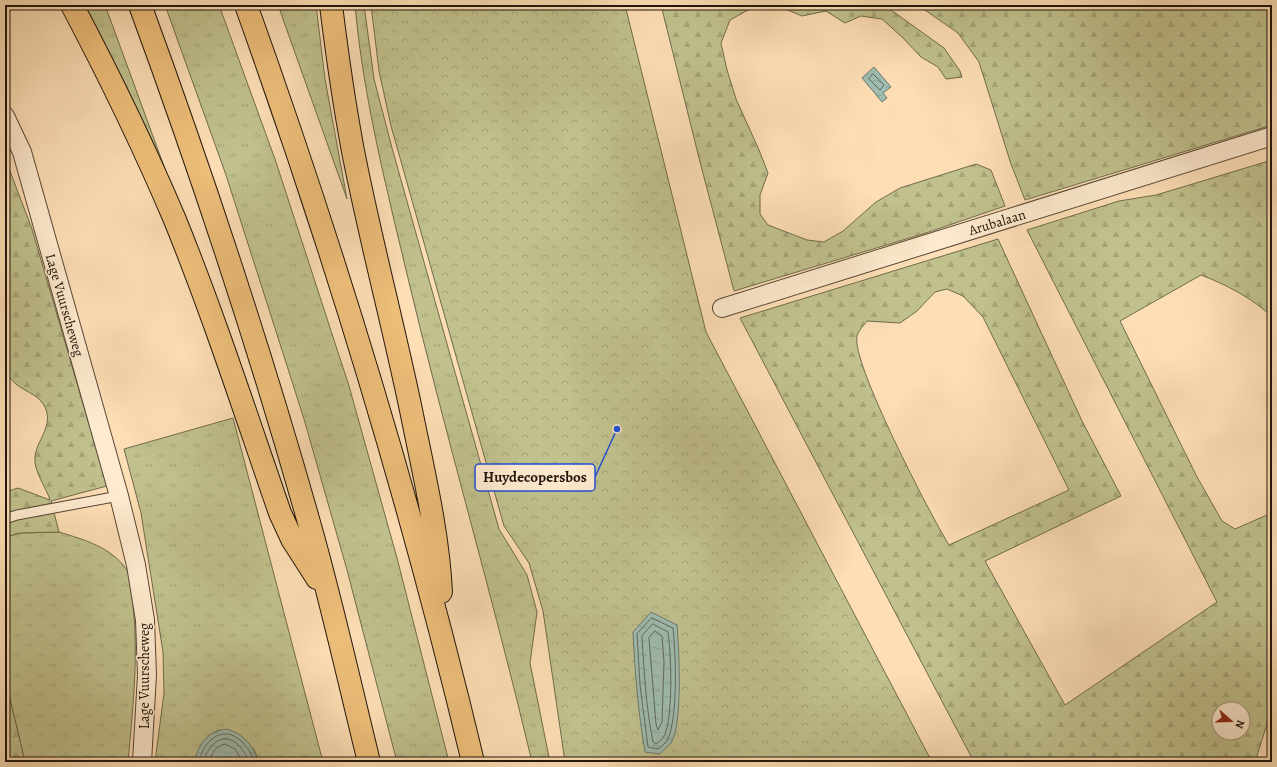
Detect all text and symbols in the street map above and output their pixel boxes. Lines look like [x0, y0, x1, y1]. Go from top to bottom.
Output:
street label: Arubalaan [965, 205, 1028, 240]
street label: Lage Vuurscheweg [41, 251, 88, 359]
callout: Huydecopersbos [475, 464, 595, 491]
text: Huydecopersbos [483, 467, 587, 487]
street label: Lage Vuurscheweg [135, 623, 154, 729]
north arrow [1211, 701, 1251, 741]
text: N [1232, 718, 1248, 731]

